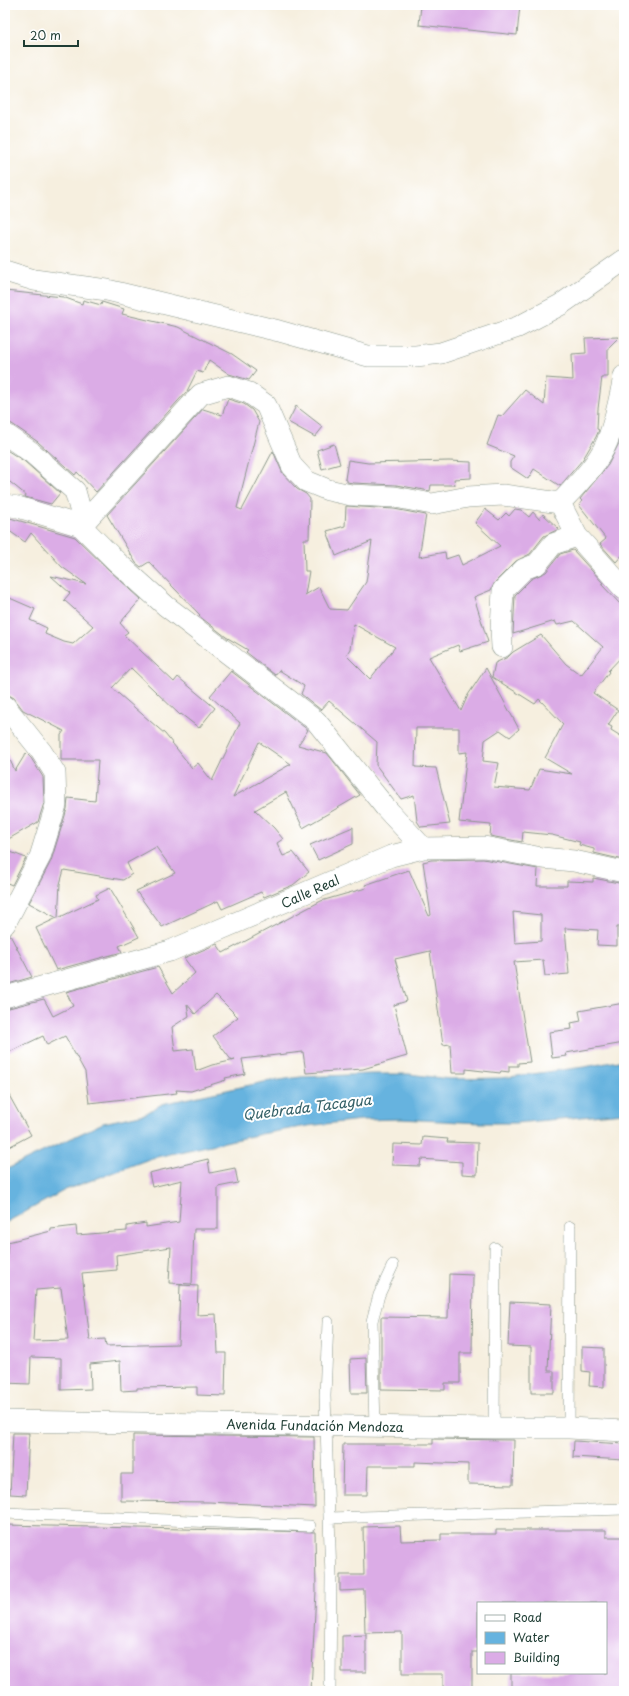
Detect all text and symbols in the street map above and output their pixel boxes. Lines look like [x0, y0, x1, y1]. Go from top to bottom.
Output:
scale bar [24, 22, 78, 48]
text: 20 m [30, 26, 61, 44]
street label: Calle Real [278, 870, 342, 912]
water label: Quebrada Tacagua [242, 1089, 374, 1125]
street label: Avenida Fundación Mendoza [226, 1414, 405, 1436]
legend [477, 1602, 607, 1674]
text: Road [513, 1608, 542, 1626]
text: Water [513, 1628, 550, 1646]
text: Building [513, 1648, 560, 1666]

